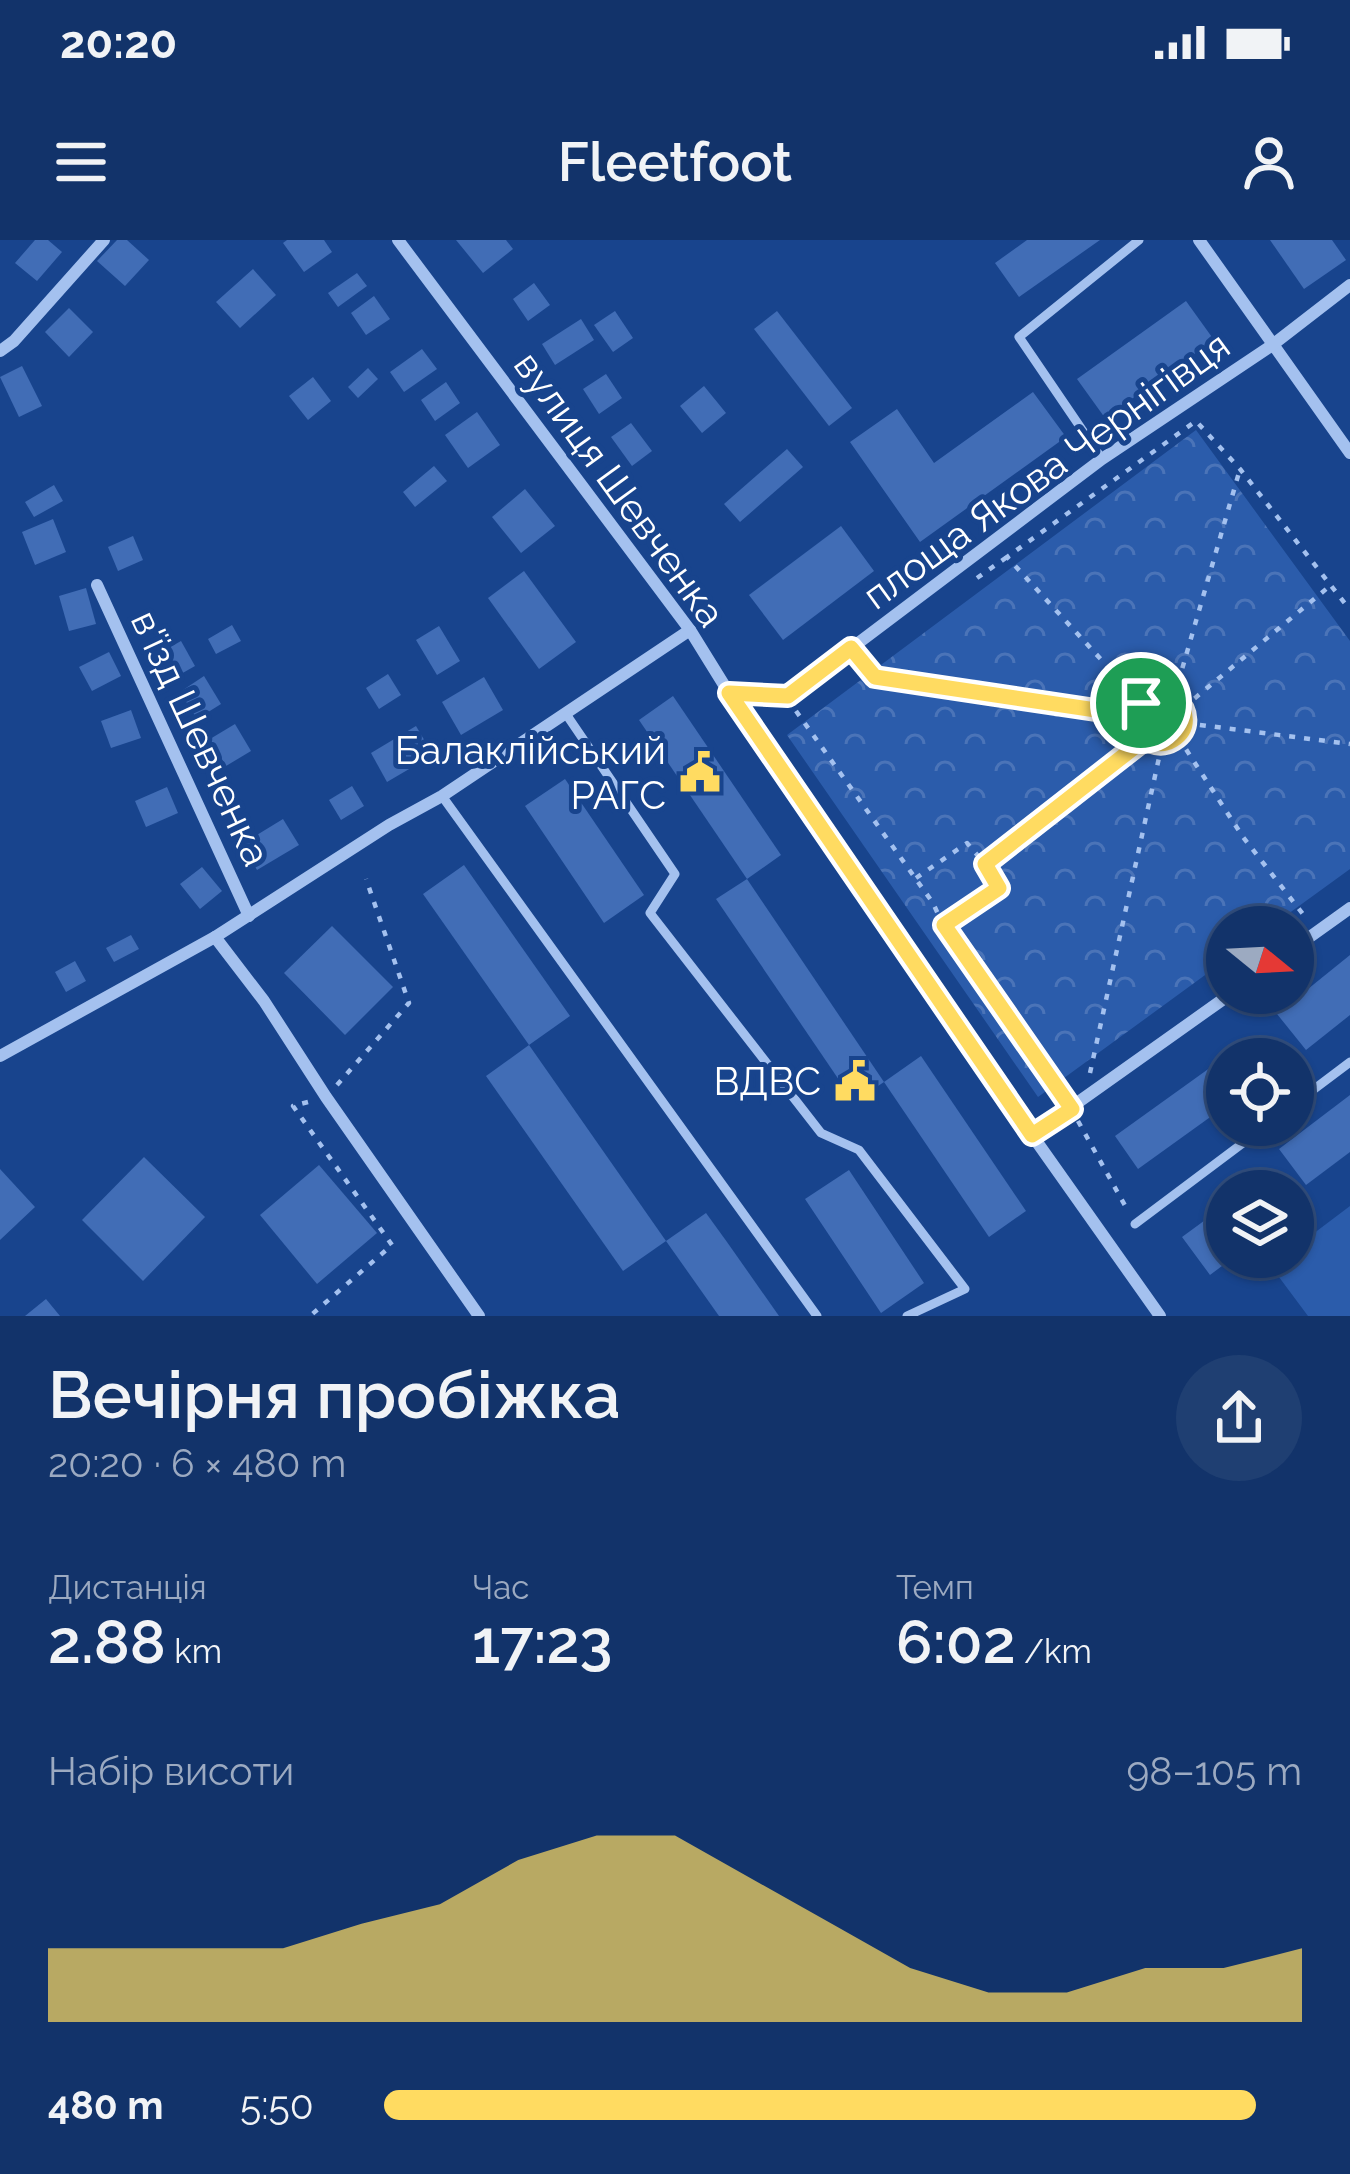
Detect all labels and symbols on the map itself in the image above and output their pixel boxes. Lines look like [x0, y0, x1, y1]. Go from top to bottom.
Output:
street label: площа Якова Чернігівця [854, 322, 1238, 618]
street label: вулиця Шевченка [505, 343, 735, 635]
street label: в'їзд Шевченка [122, 603, 280, 873]
pin [1090, 652, 1192, 754]
place label: Балаклійський РАГС [395, 727, 666, 818]
public building icon: Балаклійський РАГС [677, 749, 723, 795]
north arrow [1206, 906, 1314, 1014]
place label: ВДВС [714, 1058, 821, 1104]
public building icon: ВДВС [832, 1058, 878, 1104]

